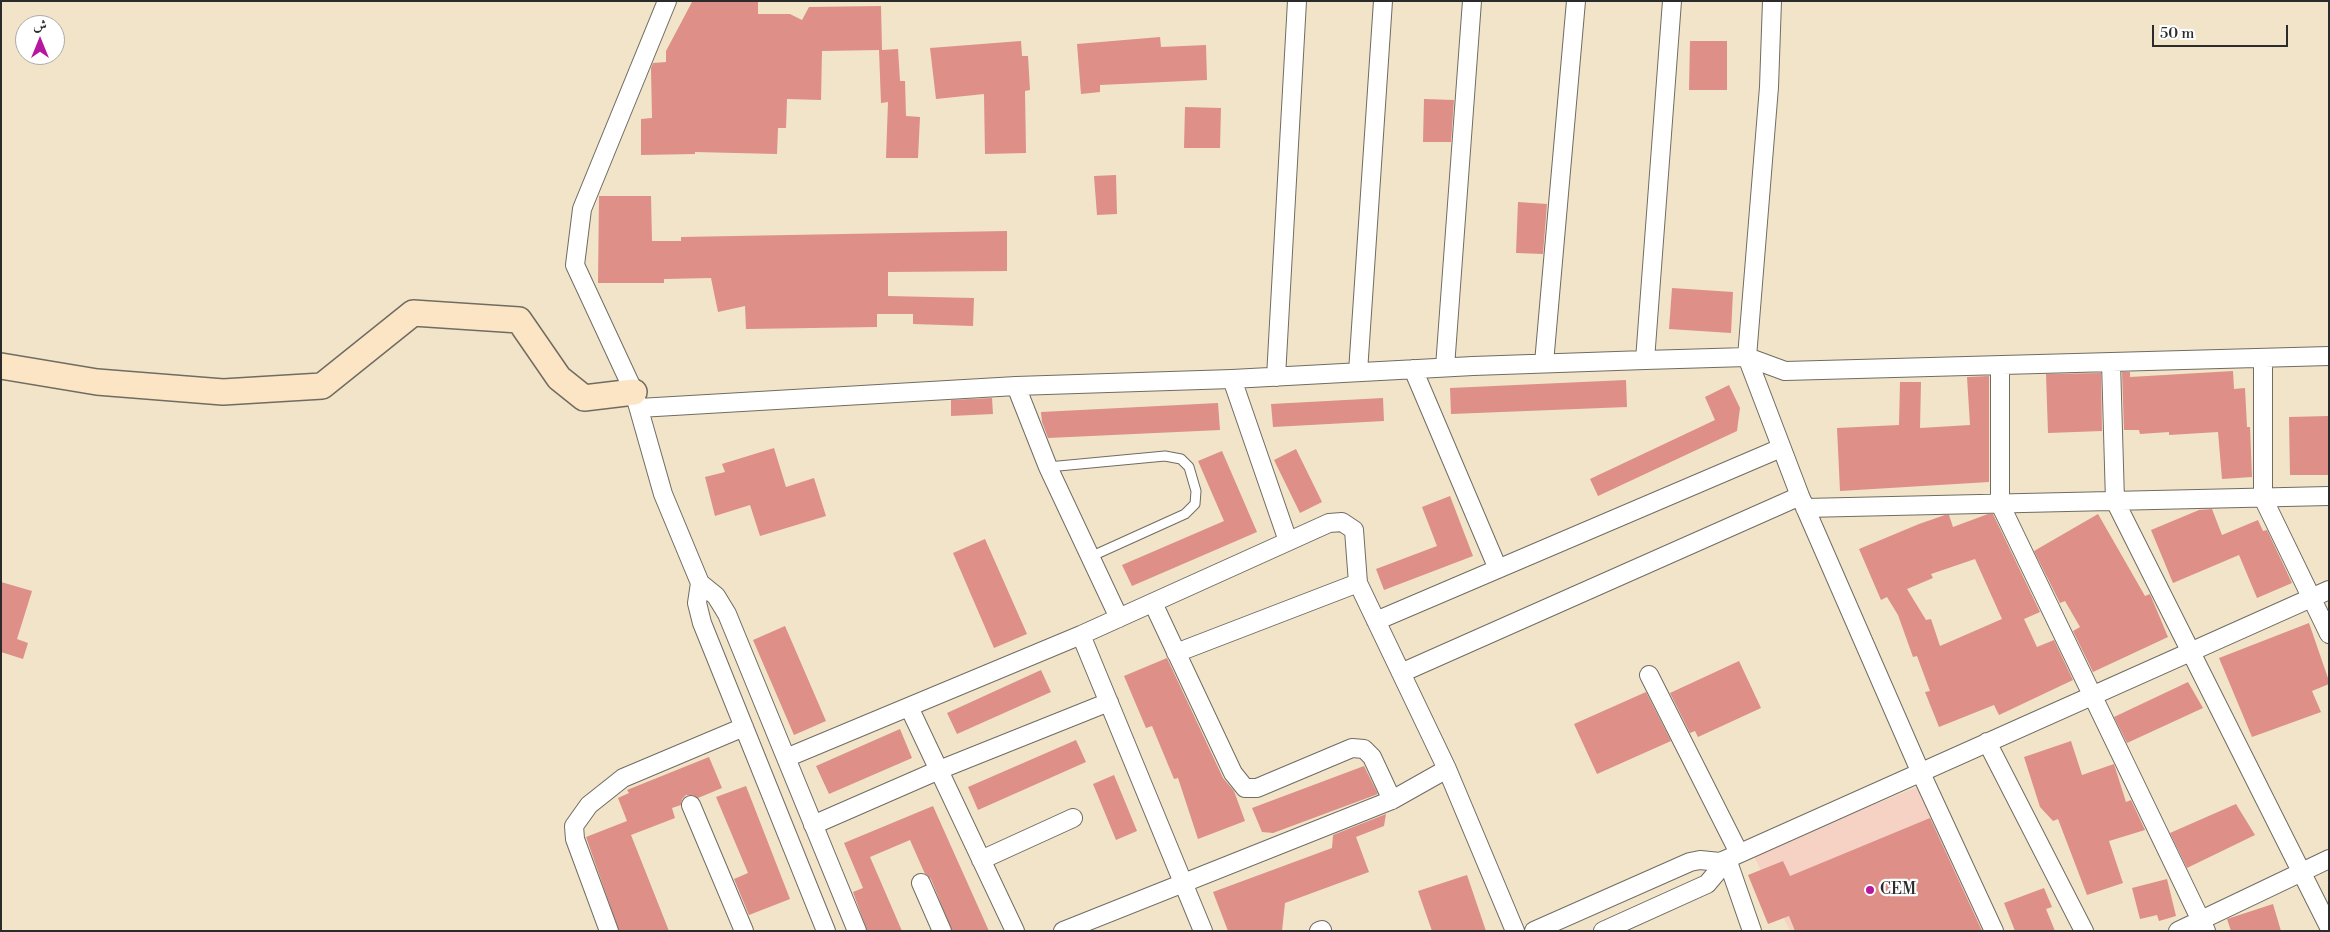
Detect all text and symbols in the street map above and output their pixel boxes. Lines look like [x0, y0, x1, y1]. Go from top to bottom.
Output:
north arrow [15, 15, 65, 65]
scale bar [2155, 15, 2291, 47]
text: ش [33, 17, 47, 35]
text: 50 m [2160, 24, 2194, 43]
place label: CEM [1880, 880, 1916, 900]
marker: CEM [1864, 884, 1876, 896]

